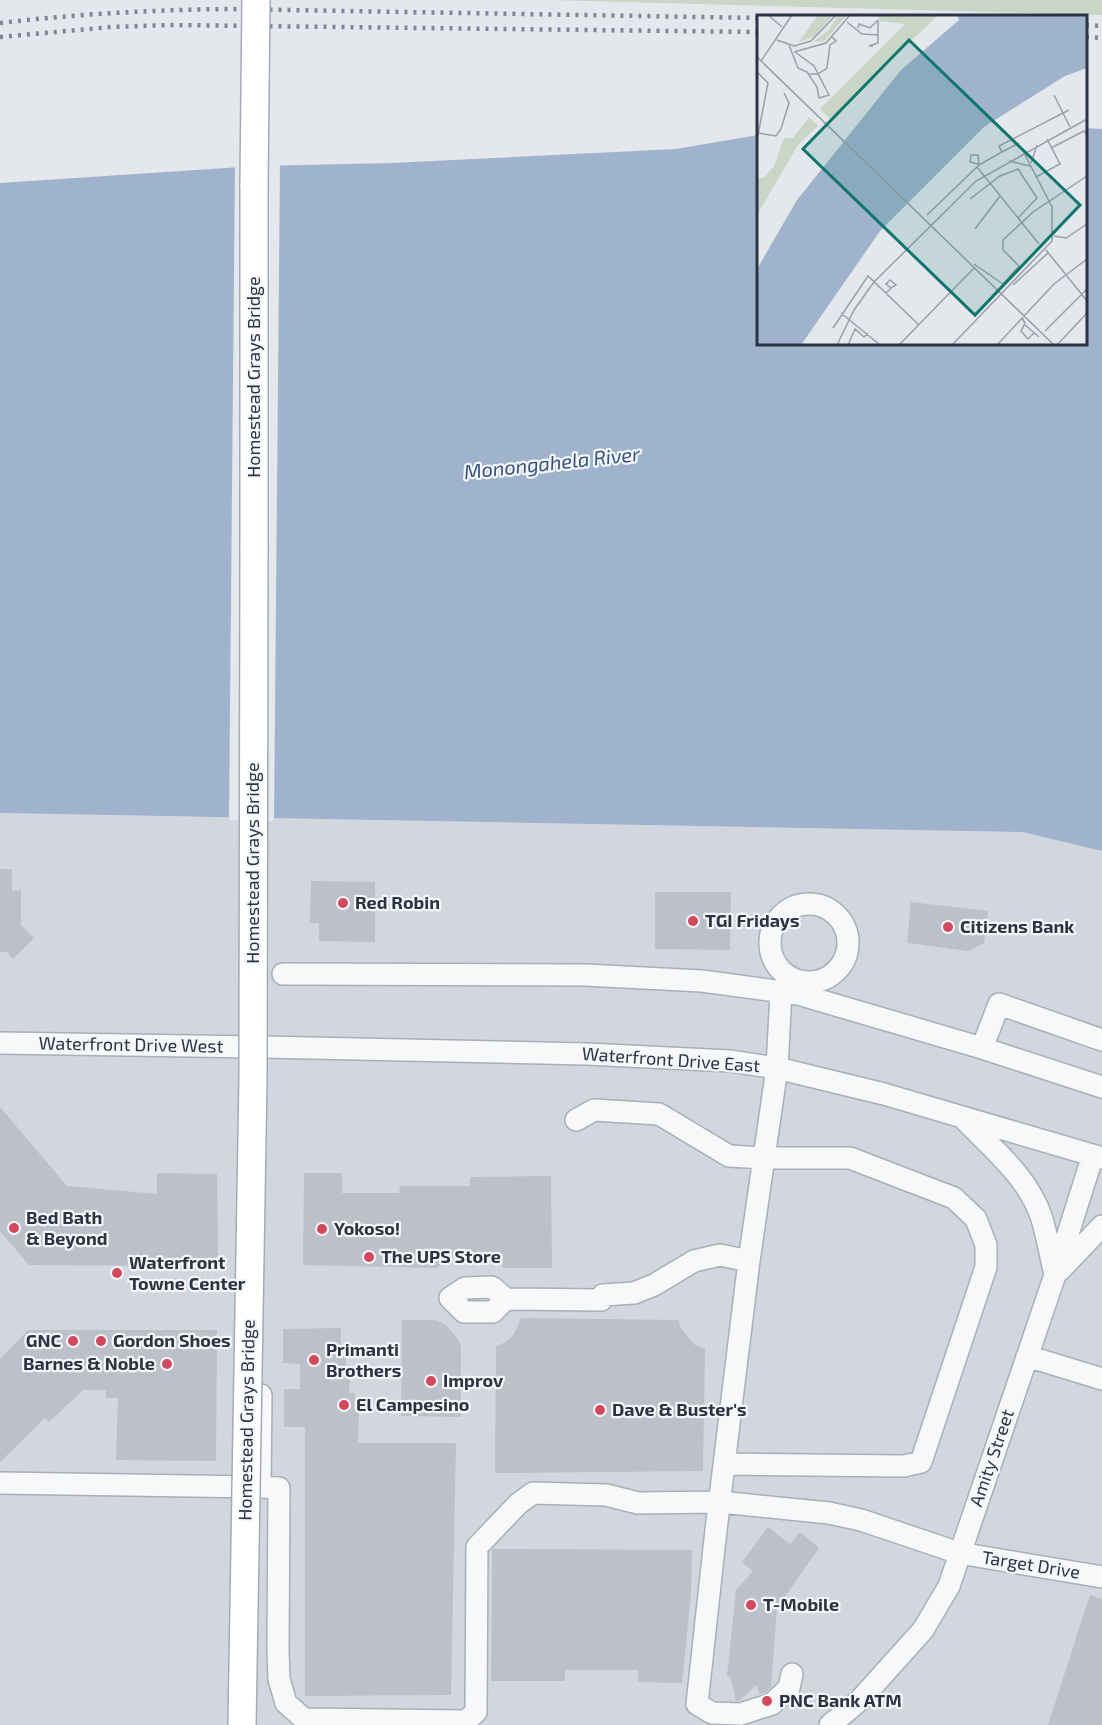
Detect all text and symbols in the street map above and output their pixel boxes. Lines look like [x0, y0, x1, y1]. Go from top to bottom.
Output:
inset map [757, 15, 1087, 345]
street label: Homestead Grays Bridge [242, 276, 264, 478]
water label: Monongahela River [463, 441, 642, 483]
street label: Homestead Grays Bridge [241, 762, 263, 964]
place label: Red Robin [355, 891, 440, 913]
marker: Red Robin [336, 896, 350, 910]
place label: TGI Fridays [705, 909, 800, 931]
marker: TGI Fridays [686, 914, 700, 928]
place label: Citizens Bank [960, 915, 1074, 937]
marker: Citizens Bank [941, 920, 955, 934]
street label: Waterfront Drive West [38, 1031, 224, 1057]
street label: Waterfront Drive East [581, 1042, 761, 1076]
place label: Bed Bath & Beyond [26, 1206, 107, 1249]
place label: Yokoso! [334, 1217, 400, 1239]
marker: Bed Bath & Beyond [7, 1221, 21, 1235]
marker: Yokoso! [315, 1222, 329, 1236]
place label: The UPS Store [381, 1245, 501, 1267]
marker: The UPS Store [362, 1250, 376, 1264]
place label: Waterfront Towne Center [129, 1251, 246, 1294]
marker: Waterfront Towne Center [110, 1266, 124, 1280]
street label: Homestead Grays Bridge [233, 1319, 259, 1521]
place label: GNC [26, 1329, 61, 1351]
place label: Gordon Shoes [113, 1329, 231, 1351]
marker: GNC [66, 1334, 80, 1348]
marker: Gordon Shoes [94, 1334, 108, 1348]
place label: Primanti Brothers [326, 1338, 401, 1381]
place label: Barnes & Noble [23, 1352, 155, 1374]
marker: Primanti Brothers [307, 1353, 321, 1367]
marker: Barnes & Noble [160, 1357, 174, 1371]
place label: Improv [443, 1369, 504, 1391]
marker: Improv [424, 1374, 438, 1388]
place label: El Campesino [356, 1393, 469, 1415]
marker: El Campesino [337, 1398, 351, 1412]
place label: Dave & Buster's [612, 1398, 747, 1420]
marker: Dave & Buster's [593, 1403, 607, 1417]
street label: Amity Street [964, 1406, 1018, 1509]
street label: Target Drive [981, 1545, 1082, 1583]
place label: T-Mobile [763, 1593, 839, 1615]
marker: T-Mobile [744, 1598, 758, 1612]
place label: PNC Bank ATM [779, 1689, 902, 1711]
marker: PNC Bank ATM [760, 1694, 774, 1708]

